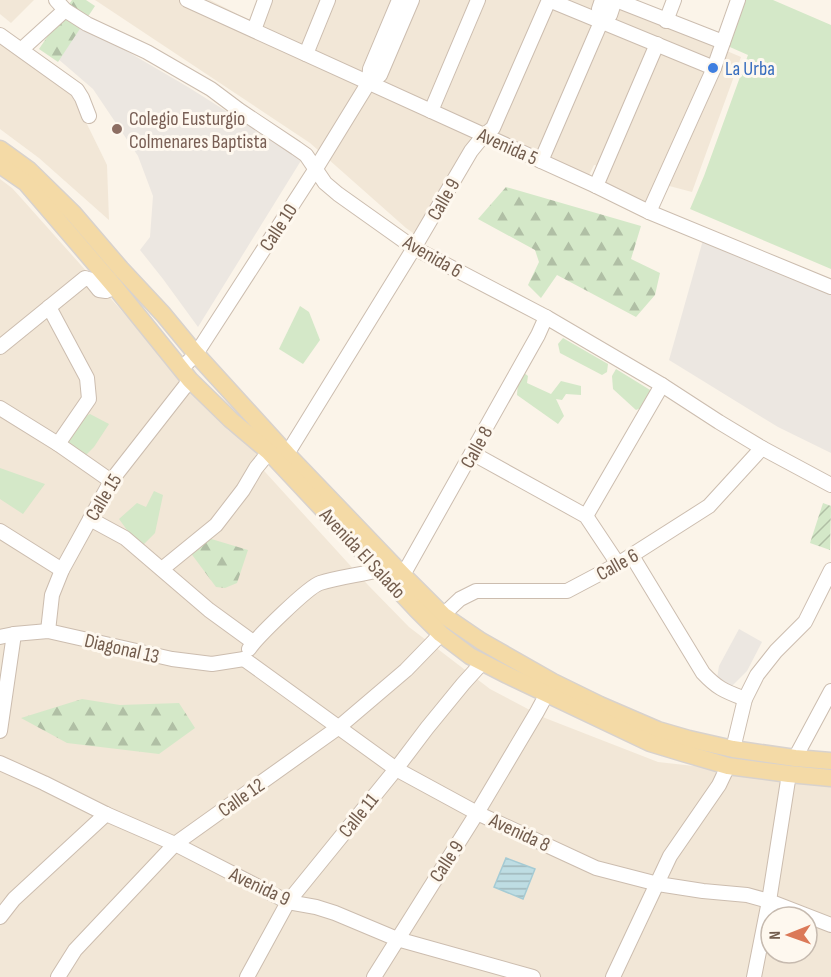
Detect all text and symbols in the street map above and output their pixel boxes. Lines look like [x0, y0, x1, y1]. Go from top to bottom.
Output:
place label: La Urba [725, 57, 775, 81]
marker: La Urba [706, 61, 720, 75]
place label: Colegio Eusturgio Colmenares Baptista [129, 107, 267, 154]
marker: Colegio Eusturgio Colmenares Baptista [110, 122, 124, 136]
street label: Avenida 5 [473, 123, 541, 171]
street label: Calle 9 [422, 174, 465, 225]
street label: Calle 10 [255, 199, 303, 256]
street label: Avenida 6 [398, 230, 466, 283]
street label: Calle 8 [456, 422, 498, 473]
street label: Calle 15 [81, 470, 127, 525]
street label: Avenida El Salado [314, 503, 410, 604]
street label: Calle 6 [592, 544, 643, 586]
street label: Diagonal 13 [82, 629, 162, 669]
street label: Calle 12 [214, 773, 269, 822]
street label: Calle 11 [334, 789, 384, 843]
street label: Avenida 8 [485, 808, 554, 857]
street label: Calle 9 [425, 836, 469, 887]
street label: Avenida 9 [224, 862, 294, 911]
north arrow [759, 905, 819, 965]
text: N [766, 931, 785, 940]

